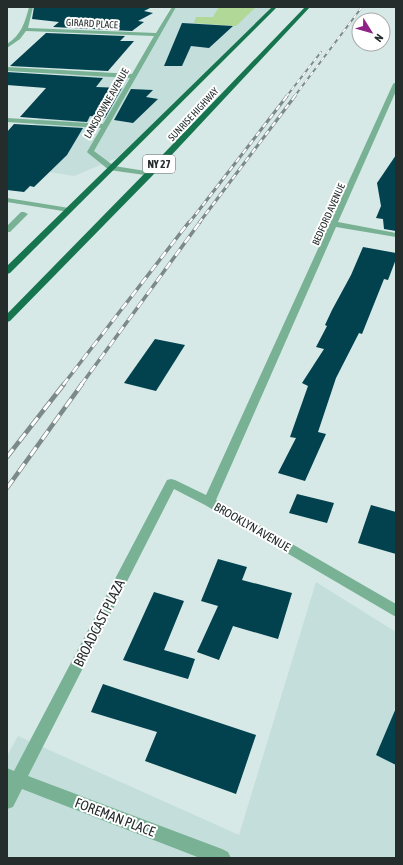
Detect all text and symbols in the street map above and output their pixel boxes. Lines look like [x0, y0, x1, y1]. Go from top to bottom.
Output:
north arrow [351, 12, 391, 52]
street label: GIRARD PLACE [66, 17, 119, 30]
text: N [372, 32, 386, 44]
street label: LANSDOWNE AVENUE [82, 66, 131, 140]
street label: SUNRISE HIGHWAY [166, 85, 221, 143]
road number: NY 27 [143, 155, 175, 173]
street label: BEDFORD AVENUE [310, 181, 347, 247]
street label: BROOKLYN AVENUE [212, 500, 292, 554]
street label: BROADCAST PLAZA [70, 577, 128, 669]
street label: FOREMAN PLACE [73, 794, 157, 840]

